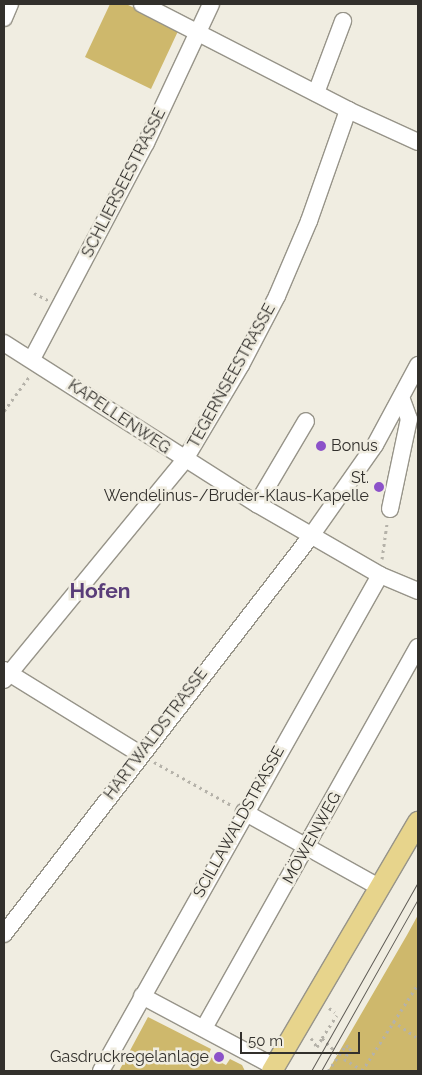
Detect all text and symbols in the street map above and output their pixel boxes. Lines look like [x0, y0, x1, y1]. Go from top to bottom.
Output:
street label: SCHLIERSEESTRASSE [78, 105, 170, 261]
street label: TEGERNSEESTRASSE [184, 300, 280, 452]
street label: KAPELLENWEG [64, 376, 174, 458]
place label: Bonus [331, 436, 378, 456]
marker: Bonus [315, 440, 327, 452]
place label: St. Wendelinus-/Bruder-Klaus-Kapelle [104, 468, 369, 506]
marker: St. Wendelinus-/Bruder-Klaus-Kapelle [373, 481, 385, 493]
district label: Hofen [70, 578, 130, 604]
street label: HARTWALDSTRASSE [100, 664, 212, 804]
street label: SCILLAWALDSTRASSE [189, 743, 289, 901]
street label: MÖWENWEG [279, 789, 345, 887]
scale bar [242, 1022, 362, 1054]
text: 50 m [248, 1032, 283, 1050]
place label: Gasdruckregelanlage [50, 1047, 209, 1067]
marker: Gasdruckregelanlage [213, 1051, 225, 1063]

